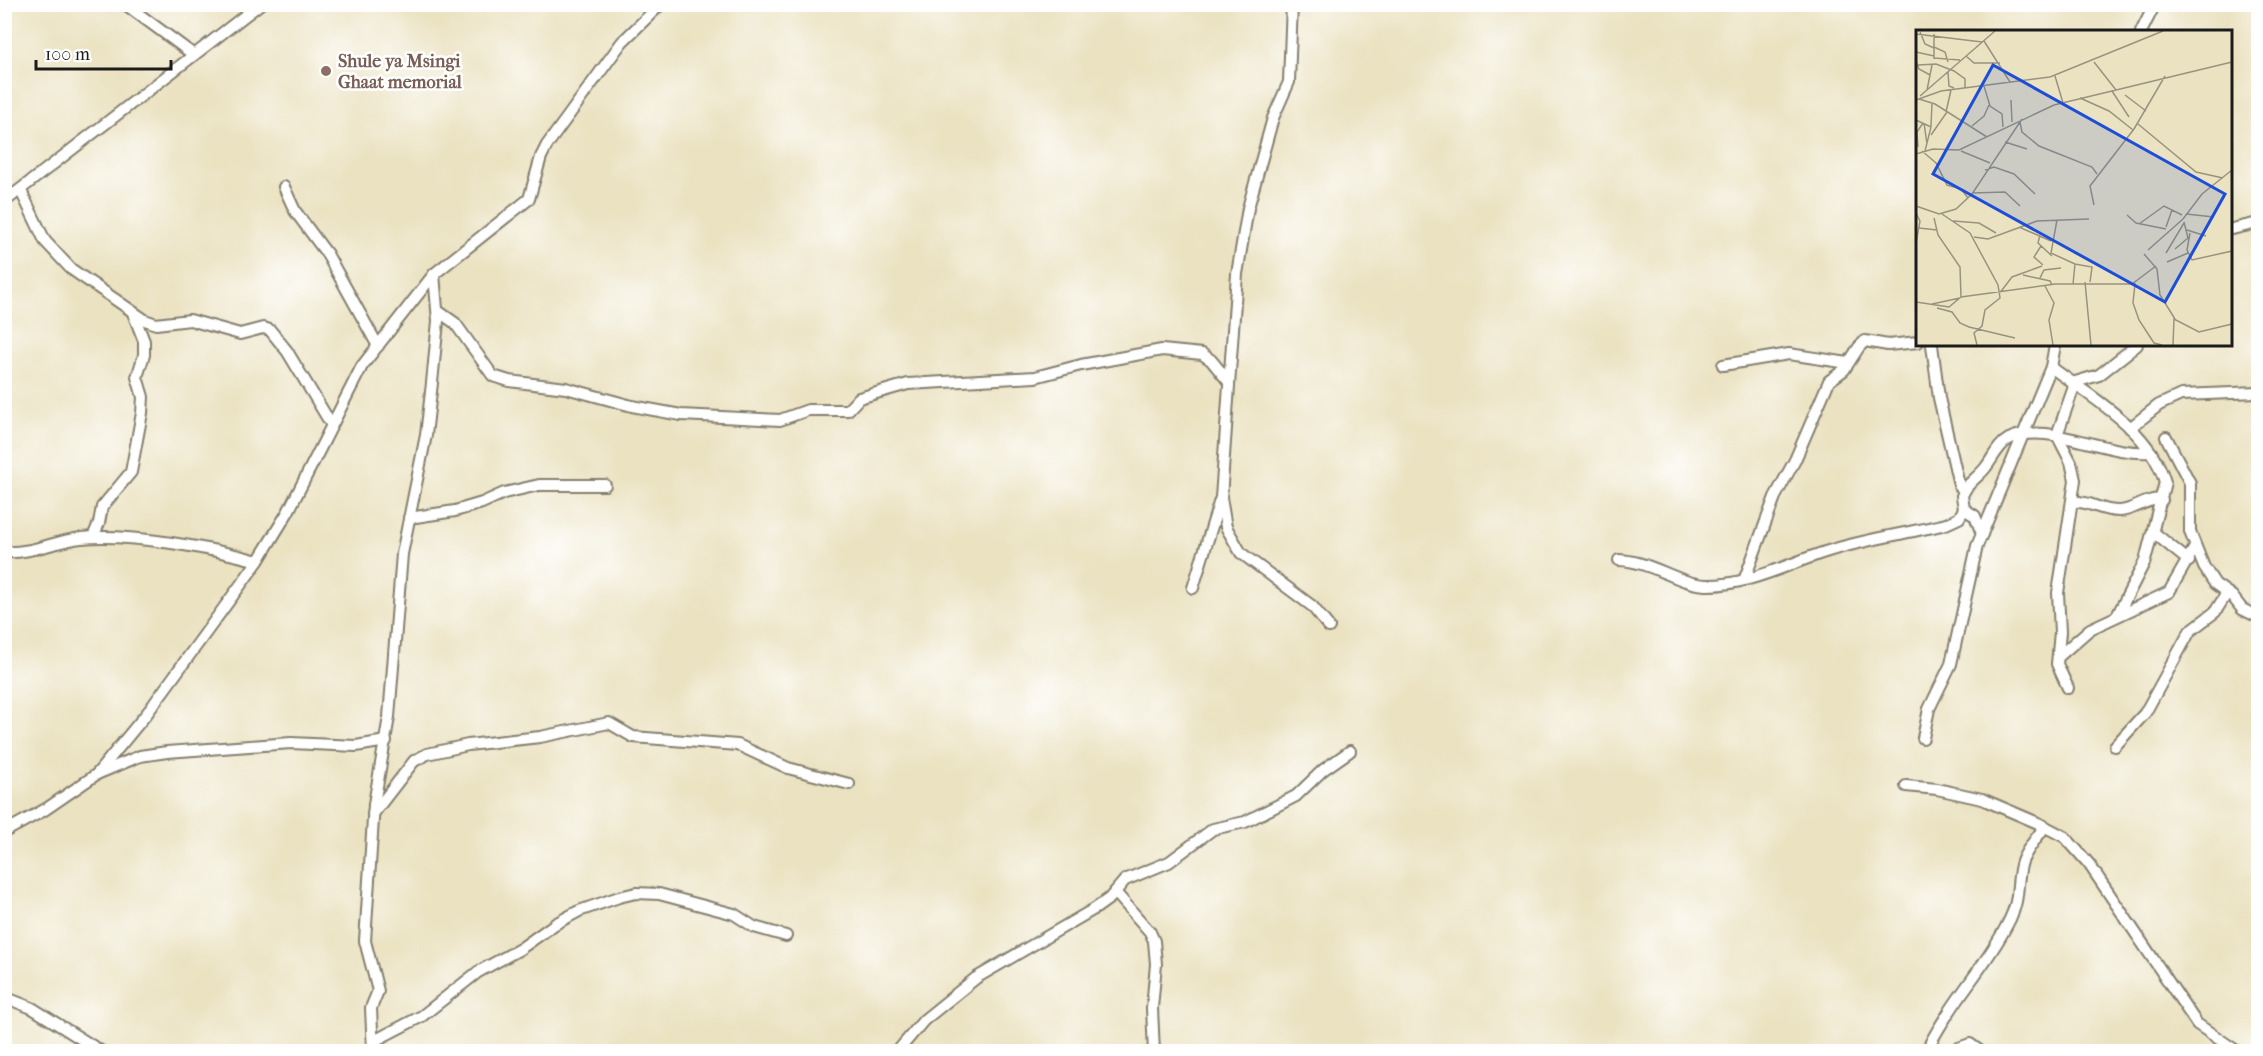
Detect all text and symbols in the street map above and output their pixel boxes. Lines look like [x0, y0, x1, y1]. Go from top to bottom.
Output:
inset map [1916, 30, 2233, 346]
scale bar [36, 33, 171, 71]
text: 100 m [45, 44, 90, 65]
place label: Shule ya Msingi Ghaat memorial [338, 51, 463, 93]
marker: Shule ya Msingi Ghaat memorial [319, 64, 333, 78]

